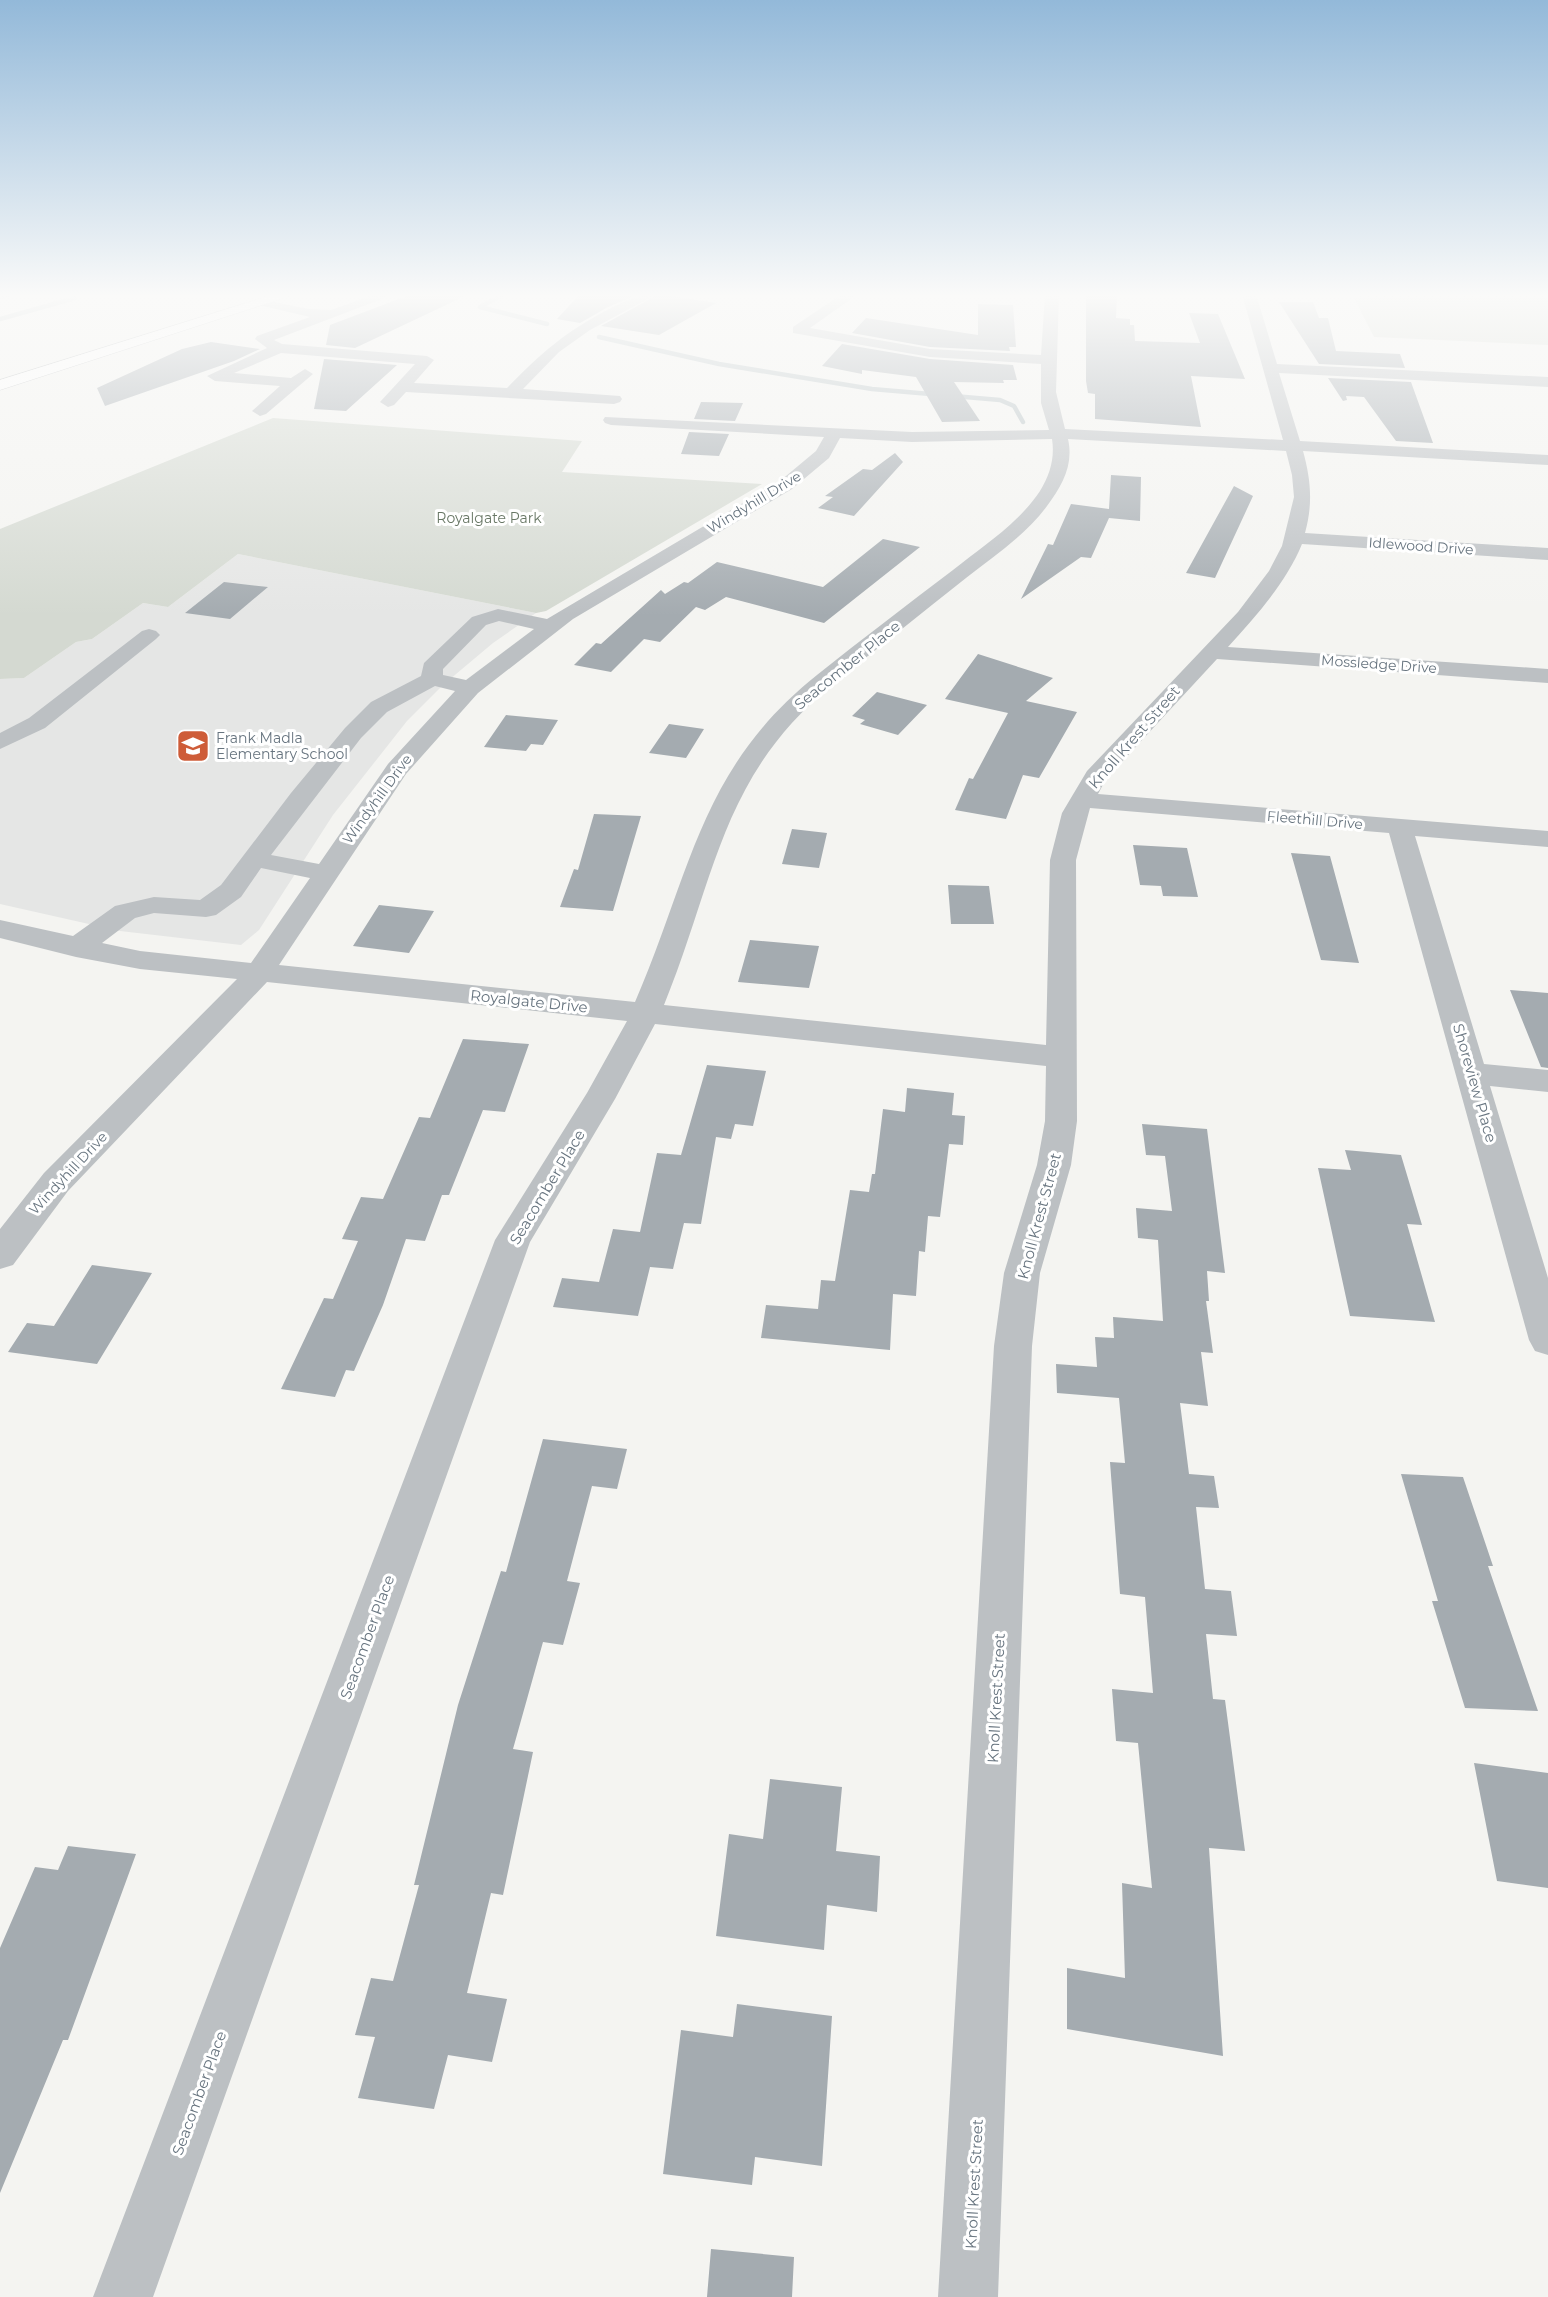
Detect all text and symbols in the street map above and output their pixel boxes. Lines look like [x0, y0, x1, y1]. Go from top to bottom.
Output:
street label: Windyhill Drive [704, 467, 804, 537]
park label: Royalgate Park [436, 509, 542, 527]
street label: Idlewood Drive [1368, 533, 1474, 559]
street label: Seacomber Place [790, 616, 904, 714]
street label: Mossledge Drive [1321, 651, 1437, 677]
street label: Knoll Krest Street [1084, 682, 1184, 792]
school or university icon: Frank Madla Elementary School [175, 728, 211, 764]
place label: Frank Madla Elementary School [216, 729, 348, 763]
street label: Windyhill Drive [338, 751, 416, 847]
street label: Fleethill Drive [1266, 807, 1364, 833]
street label: Royalgate Drive [469, 985, 589, 1017]
street label: Shoreview Place [1449, 1021, 1501, 1145]
street label: Seacomber Place [505, 1126, 589, 1248]
street label: Windyhill Drive [25, 1128, 111, 1218]
street label: Knoll Krest Street [1013, 1151, 1065, 1281]
street label: Seacomber Place [336, 1572, 398, 1702]
street label: Knoll Krest Street [983, 1633, 1009, 1763]
street label: Seacomber Place [168, 2028, 230, 2158]
street label: Knoll Krest Street [961, 2119, 987, 2249]

